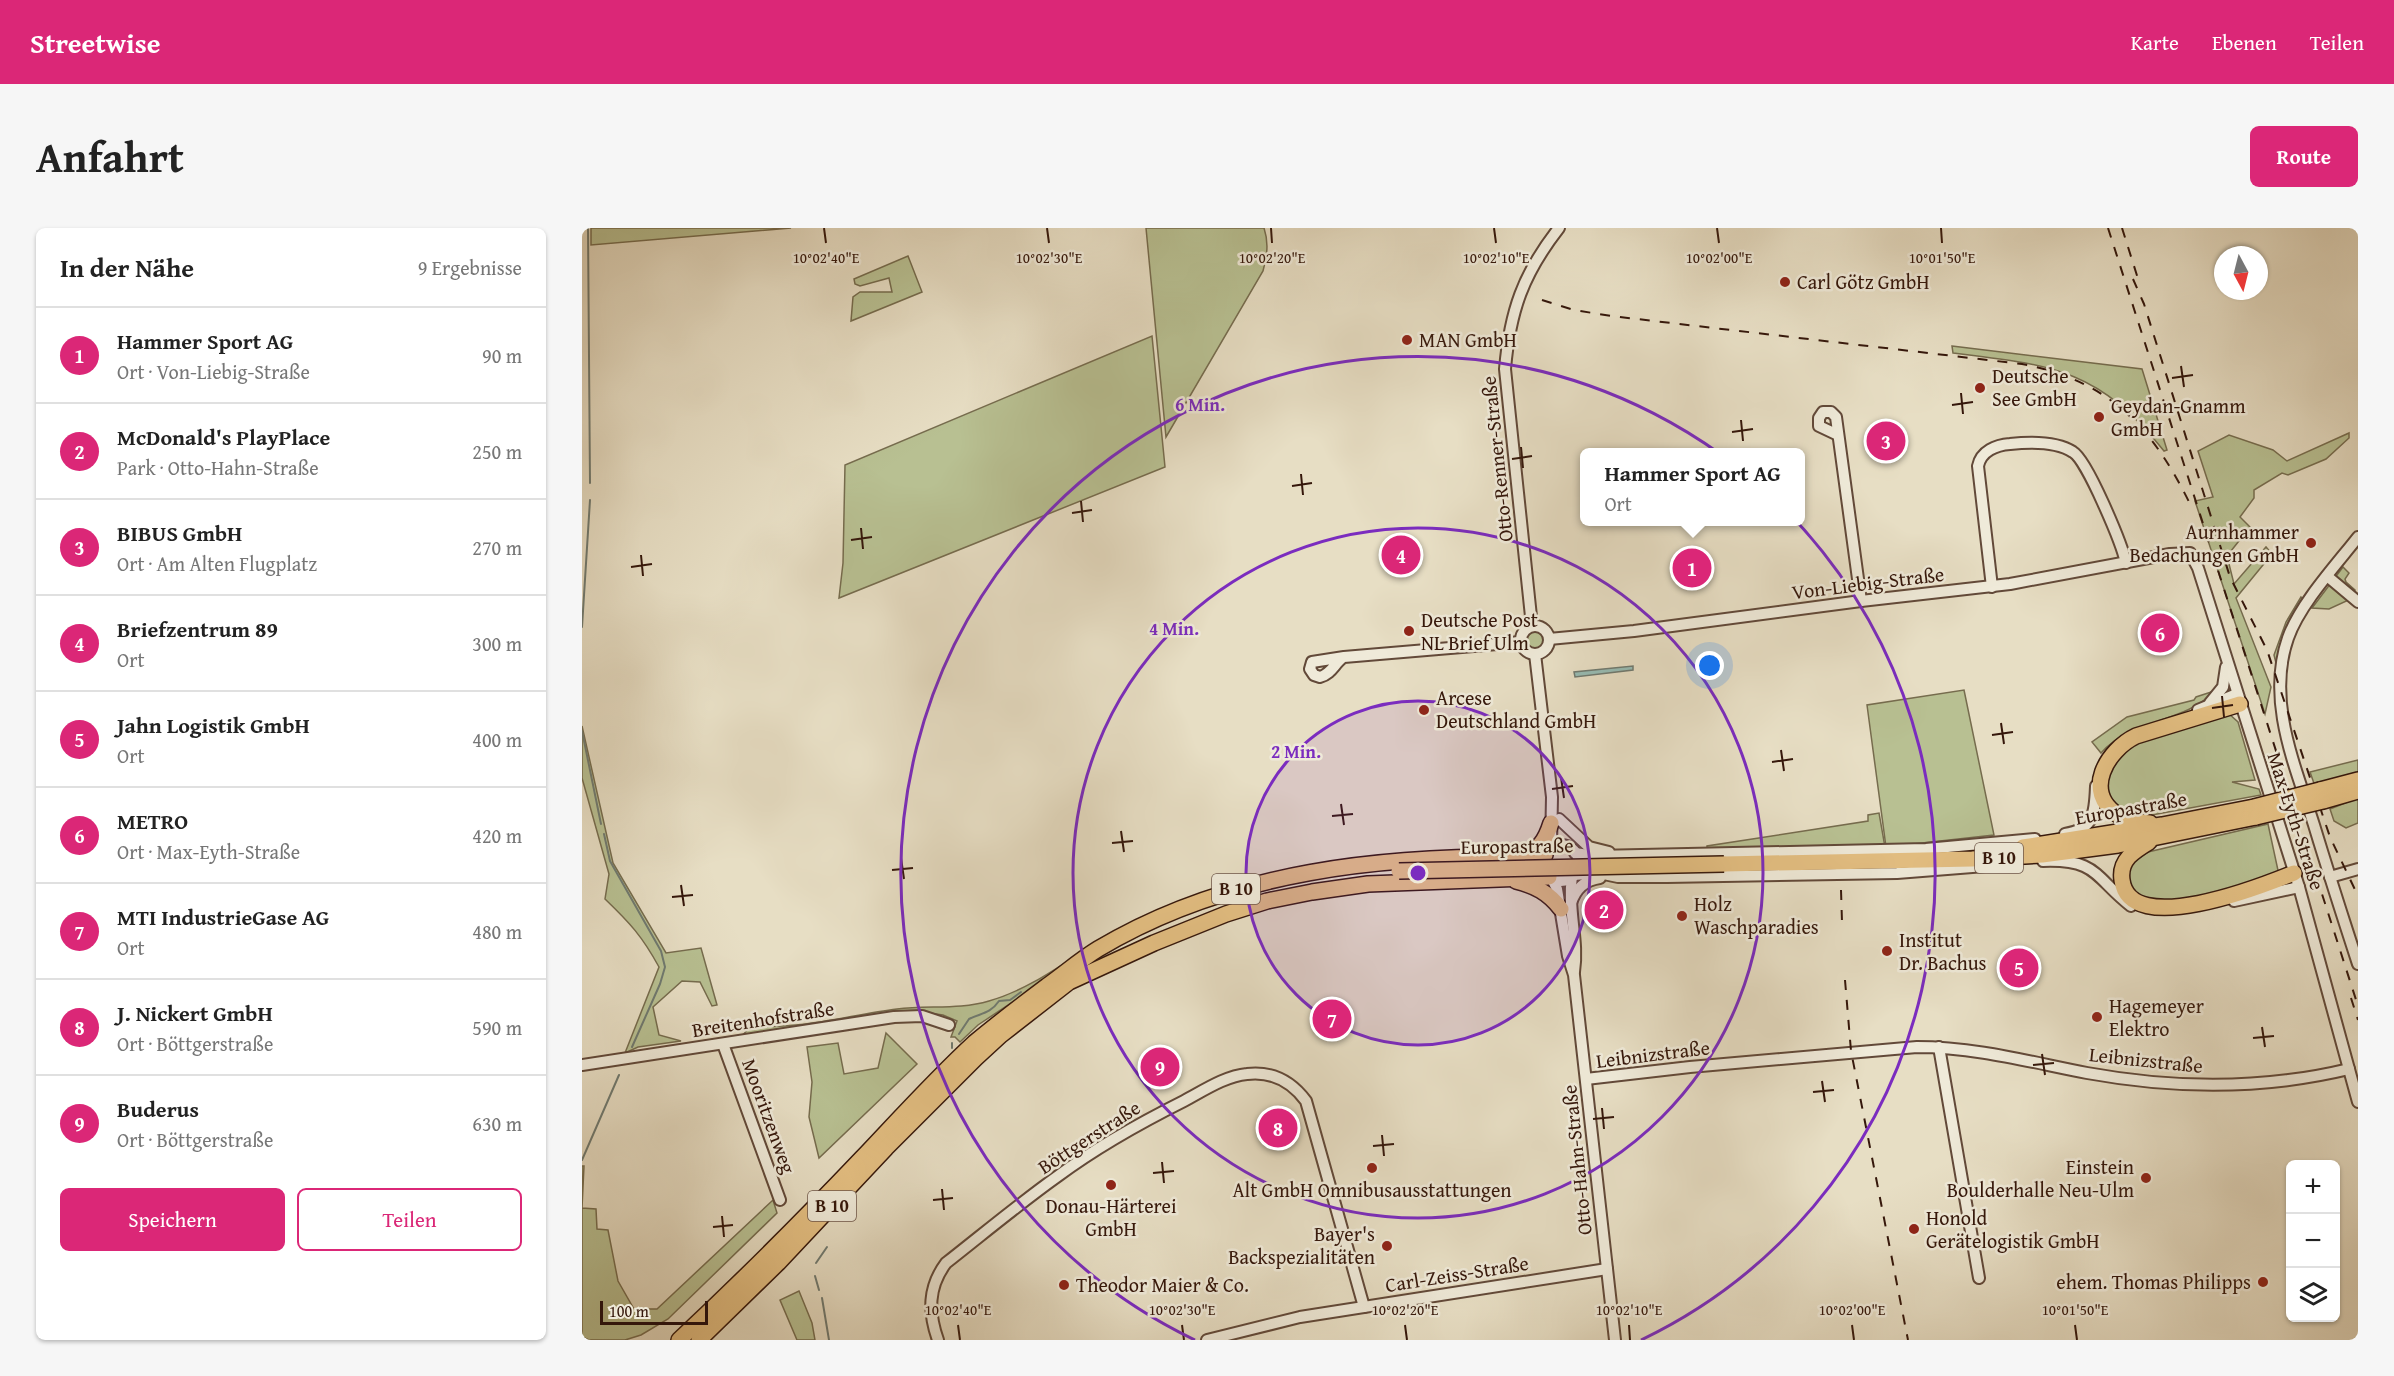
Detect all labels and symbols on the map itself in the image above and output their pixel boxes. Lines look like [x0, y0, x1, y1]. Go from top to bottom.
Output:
north arrow [2214, 246, 2268, 300]
text: 10°02'40"E [793, 247, 860, 268]
text: 10°02'30"E [1016, 247, 1083, 268]
text: 10°02'20"E [1239, 247, 1306, 268]
text: 10°02'10"E [1463, 247, 1530, 268]
text: 10°02'00"E [1686, 247, 1753, 268]
text: 10°01'50"E [1909, 247, 1976, 268]
place label: Carl Götz GmbH [1797, 267, 1930, 296]
marker: Carl Götz GmbH [1778, 275, 1792, 289]
place label: MAN GmbH [1419, 325, 1517, 354]
marker: MAN GmbH [1400, 333, 1414, 347]
place label: Deutsche See GmbH [1992, 361, 2077, 413]
street label: Otto-Renner-Straße [1473, 375, 1520, 543]
marker: Deutsche See GmbH [1973, 381, 1987, 395]
text: 6 Min. [1175, 391, 1225, 418]
place label: Geydan-Gnamm GmbH [2111, 391, 2246, 443]
marker: Geydan-Gnamm GmbH [2092, 410, 2106, 424]
pin: 3 [1866, 418, 1906, 464]
place label: Aurnhammer Bedachungen GmbH [2130, 517, 2299, 569]
pin: 4 [1382, 532, 1420, 578]
marker: Aurnhammer Bedachungen GmbH [2304, 536, 2318, 550]
pin: 1 [1672, 546, 1712, 590]
street label: Von-Liebig-Straße [1790, 559, 1946, 606]
place label: Deutsche Post NL Brief Ulm [1421, 605, 1538, 657]
pin: 6 [2140, 610, 2180, 656]
text: 4 Min. [1149, 615, 1199, 642]
marker: Deutsche Post NL Brief Ulm [1402, 624, 1416, 638]
your location [1695, 651, 1724, 680]
place label: Arcese Deutschland GmbH [1436, 683, 1596, 735]
marker: Arcese Deutschland GmbH [1417, 703, 1431, 717]
text: 2 Min. [1271, 738, 1321, 765]
street label: Max-Eyth-Straße [2261, 748, 2332, 894]
street label: Europastraße [2073, 783, 2189, 832]
street label: Europastraße [1460, 830, 1574, 861]
road number: B 10 [1975, 843, 2023, 873]
centre of rings [1408, 863, 1428, 883]
road number: B 10 [1212, 874, 1260, 904]
pin: 2 [1584, 888, 1624, 932]
place label: Holz Waschparadies [1694, 889, 1819, 941]
marker: Holz Waschparadies [1675, 909, 1689, 923]
place label: Institut Dr. Bachus [1899, 925, 1987, 977]
marker: Institut Dr. Bachus [1880, 944, 1894, 958]
pin: 5 [2000, 946, 2038, 990]
place label: Hagemeyer Elektro [2109, 991, 2204, 1043]
street label: Breitenhofstraße [690, 993, 836, 1044]
pin: 7 [1312, 996, 1352, 1042]
marker: Hagemeyer Elektro [2090, 1010, 2104, 1024]
street label: Leibnizstraße [1594, 1032, 1711, 1075]
street label: Leibnizstraße [2088, 1039, 2204, 1080]
pin: 9 [1140, 1044, 1180, 1090]
street label: Mooritzenweg [735, 1054, 804, 1177]
street label: Otto-Hahn-Straße [1554, 1084, 1599, 1237]
street label: Böttgerstraße [1032, 1093, 1146, 1181]
pin: 8 [1258, 1106, 1298, 1150]
place label: Einstein Boulderhalle Neu-Ulm [1947, 1152, 2135, 1204]
marker: Alt GmbH Omnibusausstattungen [1365, 1161, 1379, 1175]
marker: Einstein Boulderhalle Neu-Ulm [2139, 1171, 2153, 1185]
place label: Alt GmbH Omnibusausstattungen [1232, 1175, 1512, 1204]
marker: Donau-Härterei GmbH [1104, 1178, 1118, 1192]
road number: B 10 [808, 1191, 856, 1221]
place label: Donau-Härterei GmbH [1045, 1191, 1177, 1243]
place label: Honold Gerätelogistik GmbH [1926, 1203, 2100, 1255]
place label: Bayer's Backspezialitäten [1228, 1219, 1375, 1271]
marker: Honold Gerätelogistik GmbH [1907, 1222, 1921, 1236]
marker: Bayer's Backspezialitäten [1380, 1239, 1394, 1253]
street label: Carl-Zeiss-Straße [1383, 1248, 1531, 1299]
place label: ehem. Thomas Philipps [2056, 1267, 2251, 1296]
place label: Theodor Maier & Co. [1076, 1270, 1249, 1299]
marker: ehem. Thomas Philipps [2256, 1275, 2270, 1289]
marker: Theodor Maier & Co. [1057, 1278, 1071, 1292]
scale bar [600, 1298, 708, 1326]
text: 10°02'40"E [925, 1299, 992, 1320]
text: 10°02'30"E [1149, 1299, 1216, 1320]
text: 10°02'20"E [1372, 1299, 1439, 1320]
text: 10°02'10"E [1596, 1299, 1663, 1320]
text: 10°02'00"E [1819, 1299, 1886, 1320]
text: 10°01'50"E [2042, 1299, 2109, 1320]

